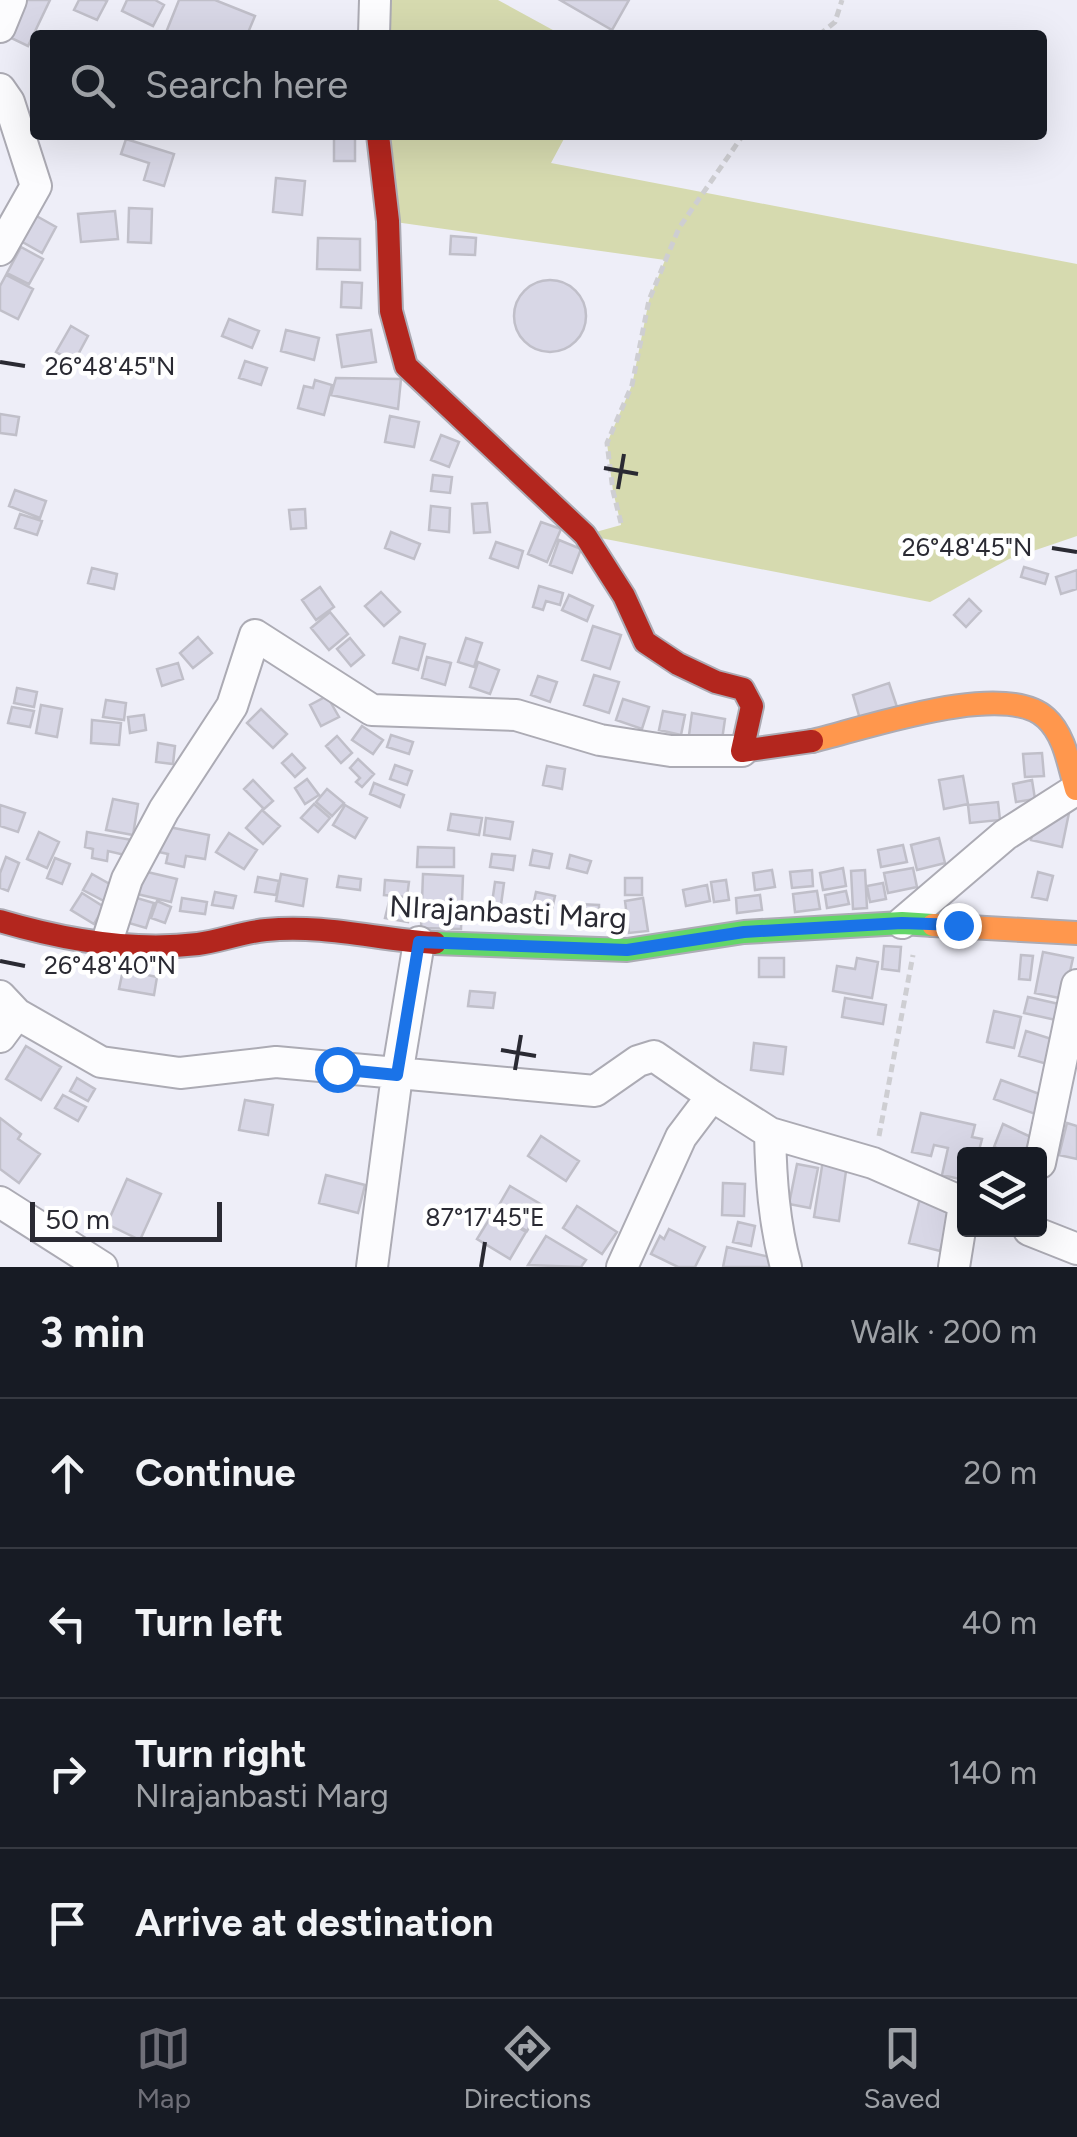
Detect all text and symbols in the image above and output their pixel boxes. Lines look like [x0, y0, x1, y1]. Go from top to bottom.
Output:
search box [30, 30, 1047, 140]
icon: search [65, 58, 120, 113]
text: Search here [145, 62, 348, 108]
text: 26°48'45"N [45, 351, 175, 381]
text: 26°48'45"N [902, 532, 1032, 562]
street label: NIrajanbasti Marg [388, 887, 628, 937]
route end [936, 903, 982, 949]
text: 26°48'40"N [44, 950, 176, 980]
route start [315, 1047, 361, 1093]
map controls [957, 1147, 1047, 1237]
button: layers [957, 1147, 1047, 1237]
scale bar [30, 1197, 222, 1242]
text: 50 m [45, 1202, 110, 1236]
text: 87°17'45"E [425, 1202, 545, 1232]
text: 3 min [40, 1307, 145, 1358]
text: Walk · 200 m [851, 1313, 1037, 1351]
icon: ahead [40, 1446, 95, 1501]
text: Continue [135, 1450, 296, 1496]
text: 20 m [963, 1454, 1037, 1492]
icon: left [40, 1596, 95, 1651]
text: Turn left [135, 1600, 283, 1646]
text: 40 m [961, 1604, 1037, 1642]
text: Turn right [135, 1731, 307, 1777]
icon: right [40, 1746, 95, 1801]
text: 140 m [948, 1754, 1037, 1792]
text: NIrajanbasti Marg [135, 1777, 389, 1815]
icon: arrive [40, 1896, 95, 1951]
text: Arrive at destination [135, 1900, 493, 1946]
tab: Map [136, 2021, 191, 2115]
tab: Directions [464, 2021, 591, 2115]
tab: Saved [864, 2021, 941, 2115]

